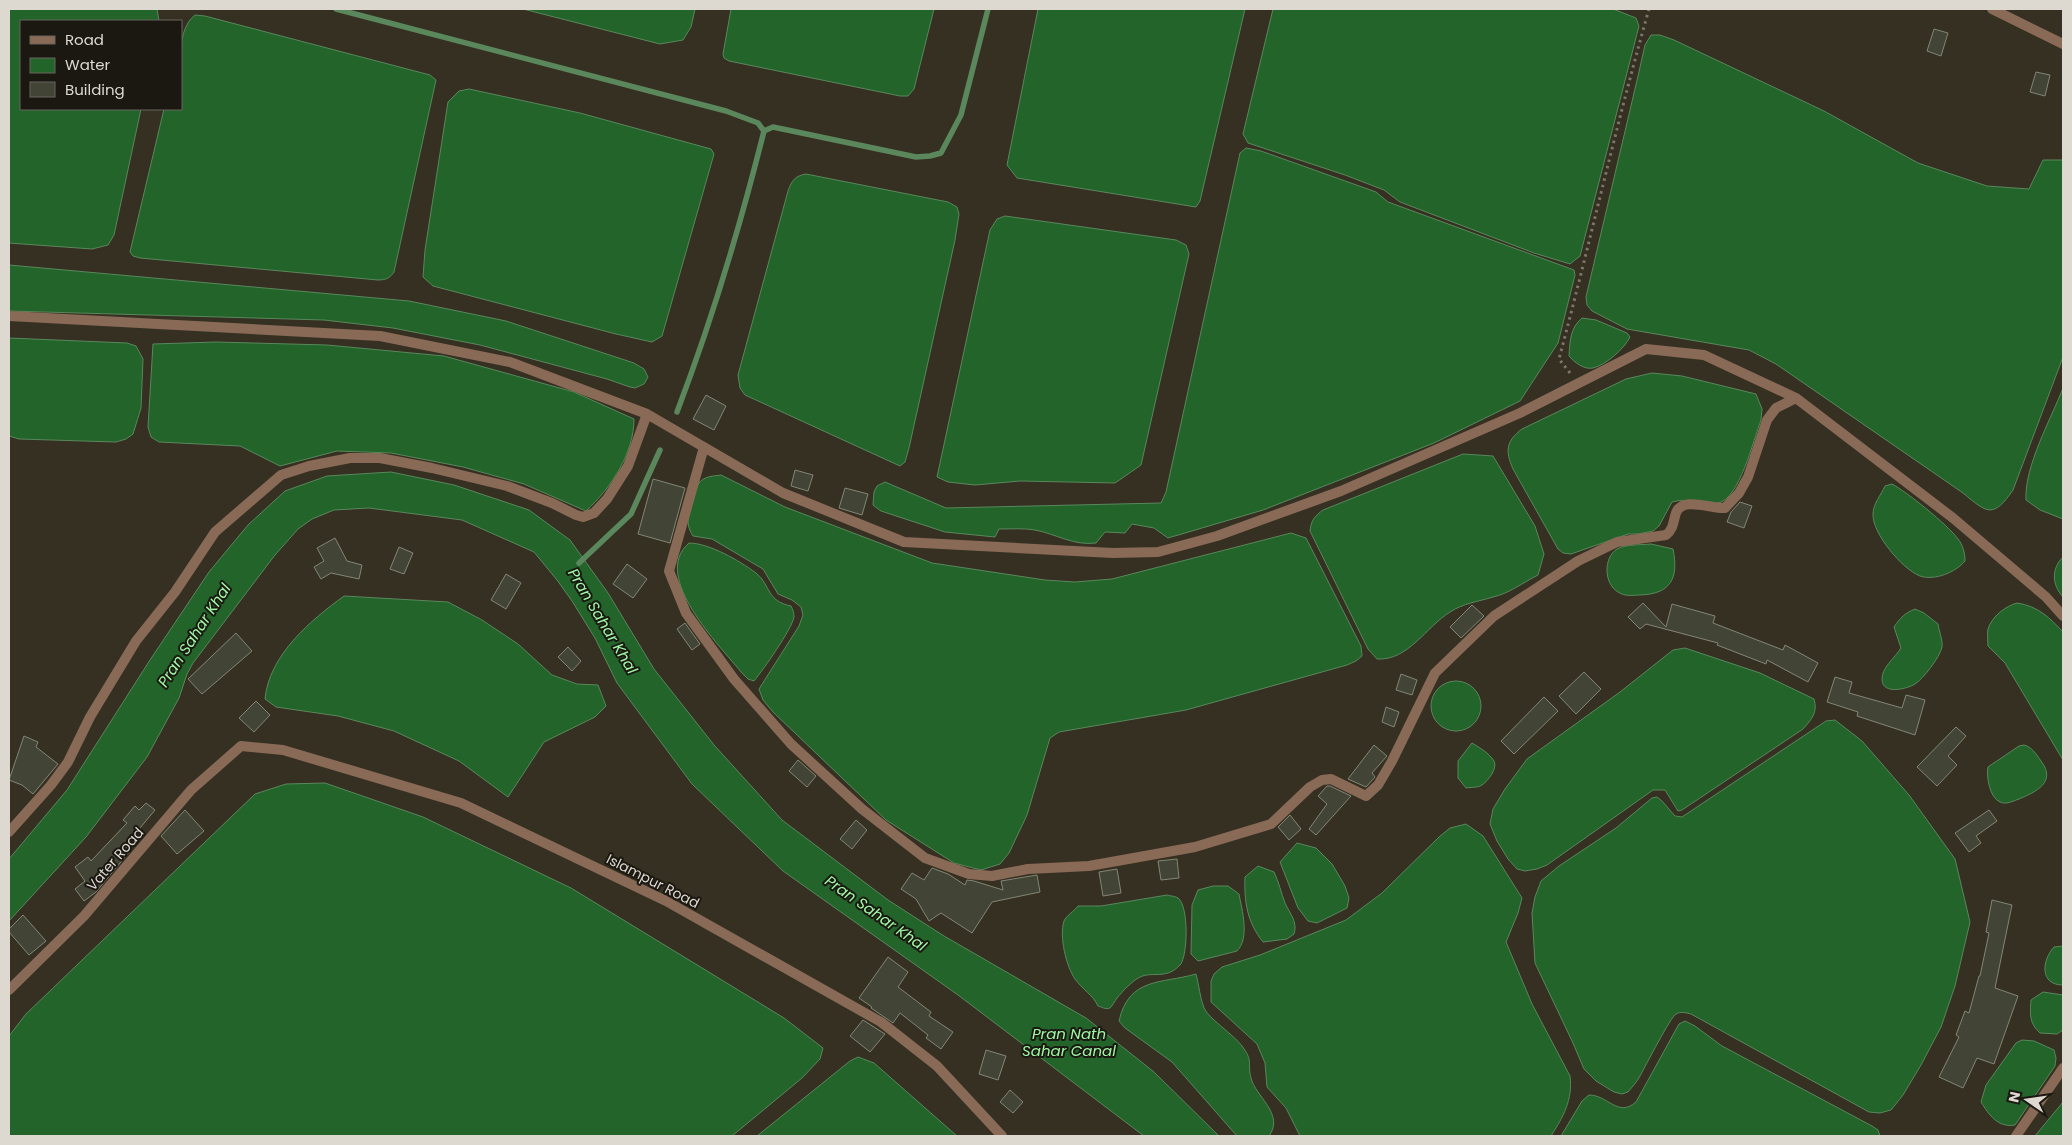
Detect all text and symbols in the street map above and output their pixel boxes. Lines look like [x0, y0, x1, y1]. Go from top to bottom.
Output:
legend [20, 20, 182, 110]
text: Road [65, 29, 104, 50]
text: Water [65, 54, 111, 75]
text: Building [65, 79, 125, 100]
water label: Pran Sahar Khal [563, 564, 643, 678]
water label: Pran Sahar Khal [153, 579, 236, 691]
street label: Vater Road [82, 823, 148, 895]
street label: Islampur Road [603, 849, 703, 913]
water label: Pran Sahar Khal [821, 870, 931, 956]
water label: Pran Nath Sahar Canal [1022, 1023, 1116, 1061]
north arrow [2002, 1075, 2052, 1125]
text: N [2003, 1090, 2025, 1104]

